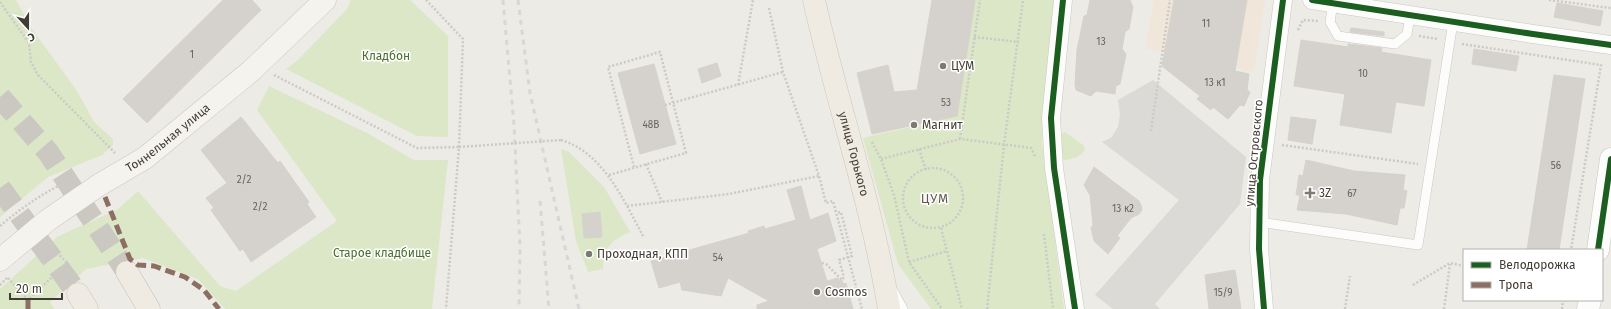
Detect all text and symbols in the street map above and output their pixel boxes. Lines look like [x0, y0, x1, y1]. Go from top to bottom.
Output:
north arrow [8, 8, 48, 48]
house number: 11 [1202, 18, 1210, 30]
text: С [25, 30, 37, 44]
house number: 13 [1096, 36, 1106, 48]
house number: 1 [190, 49, 194, 61]
park label: Кладбон [362, 49, 410, 63]
place label: ЦУМ [951, 59, 974, 73]
marker: ЦУМ [938, 61, 948, 71]
house number: 10 [1358, 68, 1368, 80]
house number: 13 к1 [1204, 77, 1226, 89]
house number: 53 [941, 97, 951, 109]
street label: улица Островского [1242, 99, 1266, 207]
street label: Тоннельная улица [123, 101, 213, 175]
street label: улица Горького [836, 110, 872, 198]
place label: Магнит [922, 118, 963, 132]
house number: 48В [643, 119, 659, 131]
marker: Магнит [909, 120, 919, 130]
house number: 56 [1551, 160, 1561, 172]
house number: 2/2 [237, 174, 251, 186]
place label: 3Z [1319, 186, 1331, 200]
marker: 3Z [1304, 187, 1316, 199]
house number: 67 [1347, 188, 1357, 200]
district label: ЦУМ [921, 191, 949, 206]
house number: 2/2 [253, 201, 267, 213]
house number: 13 к2 [1112, 203, 1134, 215]
park label: Старое кладбище [333, 246, 431, 260]
place label: Проходная, КПП [597, 247, 688, 261]
marker: Проходная, КПП [584, 249, 594, 259]
legend [1463, 249, 1603, 301]
house number: 54 [713, 252, 724, 264]
text: Велодорожка [1499, 258, 1575, 272]
scale bar [10, 275, 62, 301]
text: Тропа [1499, 278, 1533, 292]
text: 20 m [16, 282, 42, 296]
place label: Cosmos [825, 285, 867, 299]
marker: Cosmos [812, 287, 822, 297]
house number: 15/9 [1213, 287, 1233, 299]

